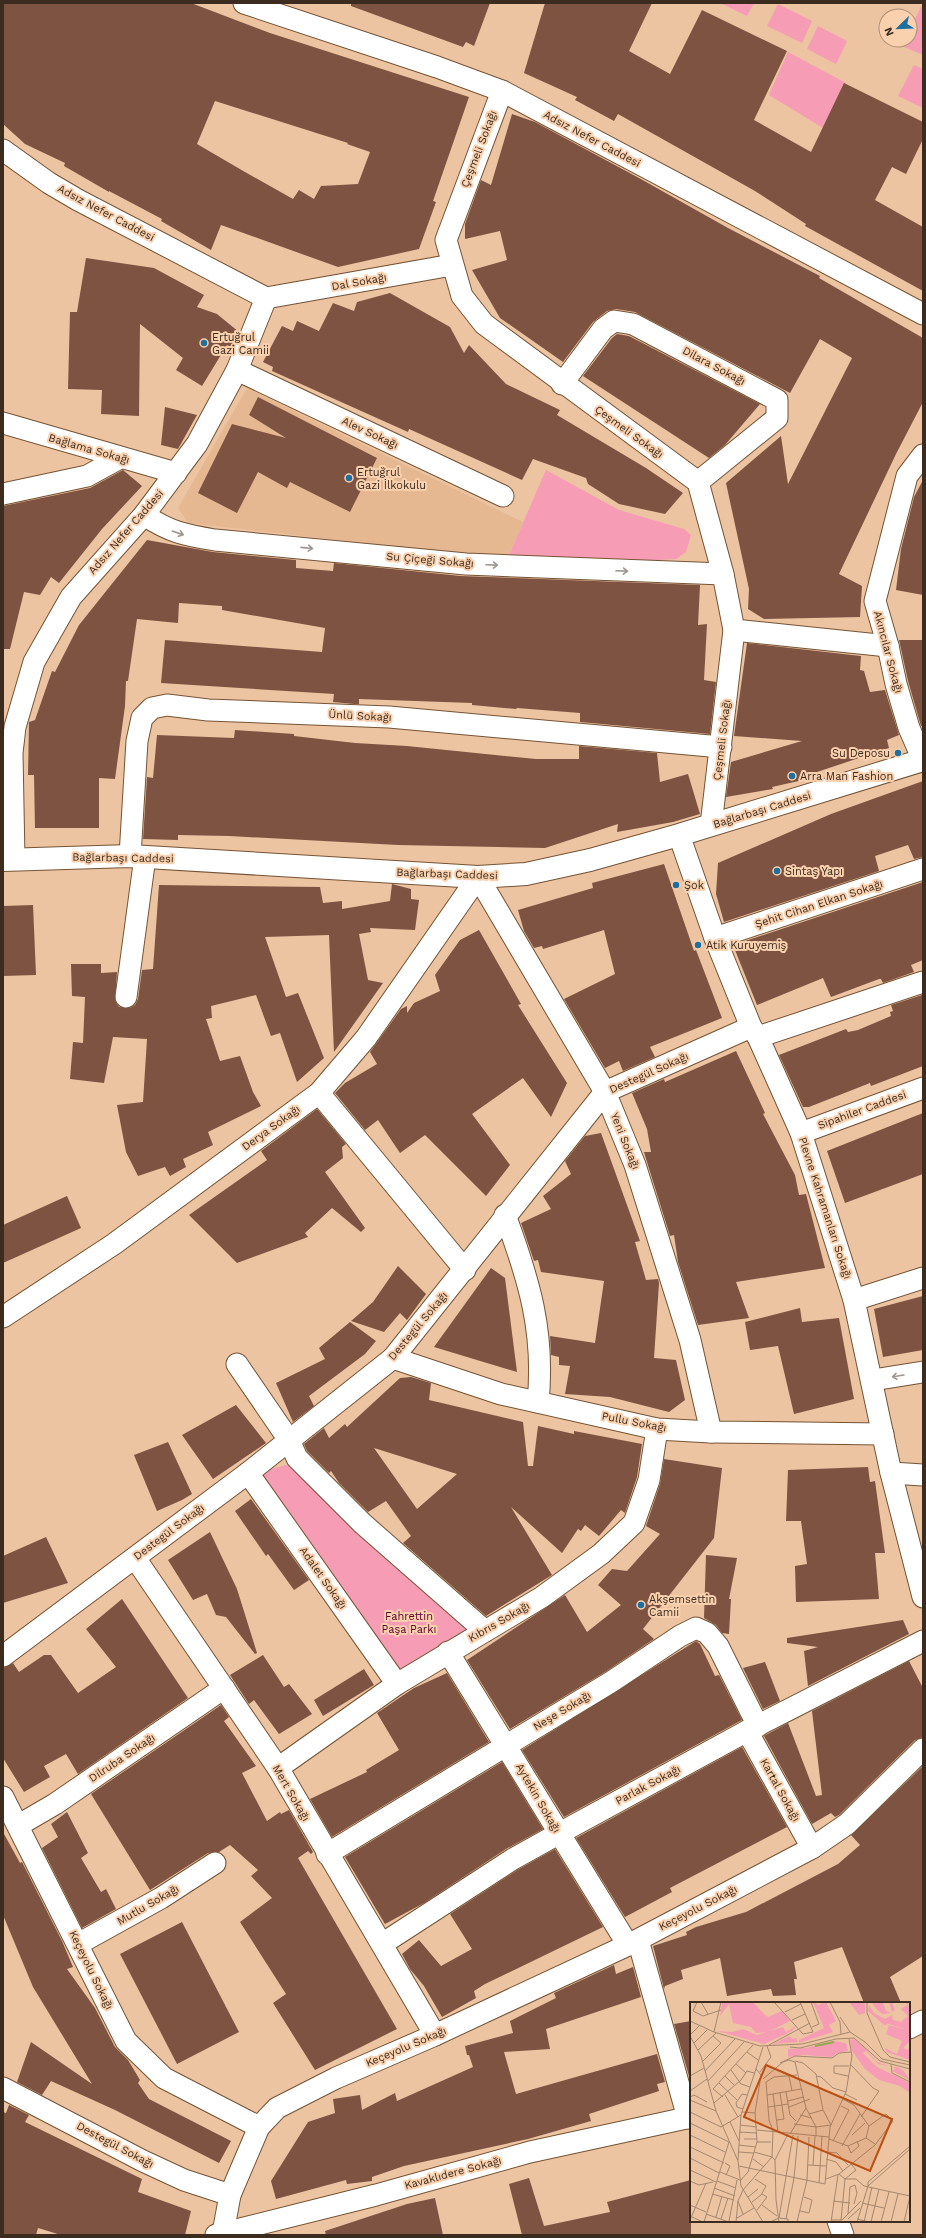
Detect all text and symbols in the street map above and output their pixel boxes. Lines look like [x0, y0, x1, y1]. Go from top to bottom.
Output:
north arrow [878, 8, 918, 48]
text: N [882, 25, 897, 38]
street label: Adsız Nefer Caddesi [541, 108, 643, 170]
street label: Çeşmeli Sokağı [458, 109, 500, 189]
street label: Adsız Nefer Caddesi [55, 182, 157, 244]
street label: Dal Sokağı [330, 271, 388, 293]
place label: Ertuğrul Gazi Camii [212, 331, 269, 357]
marker: Ertuğrul Gazi Camii [199, 338, 209, 348]
street label: Dilara Sokağı [680, 344, 748, 388]
street label: Çeşmeli Sokağı [592, 403, 666, 461]
street label: Alev Sokağı [340, 414, 400, 452]
street label: Bağlama Sokağı [47, 431, 131, 467]
place label: Ertuğrul Gazi İlkokulu [357, 466, 426, 492]
marker: Ertuğrul Gazi İlkokulu [344, 473, 354, 483]
street label: Adsız Nefer Caddesi [86, 487, 166, 577]
one-way arrow [172, 530, 185, 537]
one-way arrow [300, 545, 313, 552]
street label: Su Çiçeği Sokağı [386, 550, 474, 570]
one-way arrow [485, 562, 498, 569]
one-way arrow [615, 567, 628, 574]
street label: Akıncılar Sokağı [871, 609, 905, 695]
street label: Çeşmeli Sokağı [711, 699, 733, 781]
street label: Ünlü Sokağı [328, 707, 392, 724]
place label: Su Deposu [832, 747, 890, 760]
marker: Su Deposu [893, 748, 903, 758]
place label: Arra Man Fashion [800, 770, 893, 783]
marker: Arra Man Fashion [787, 771, 797, 781]
street label: Bağlarbaşı Caddesi [712, 789, 813, 831]
street label: Bağlarbaşı Caddesi [72, 851, 174, 865]
place label: Sintaş Yapı [785, 865, 843, 878]
street label: Bağlarbaşı Caddesi [396, 866, 498, 882]
marker: Sintaş Yapı [772, 866, 782, 876]
street label: Şehit Cihan Elkan Sokağı [753, 877, 885, 931]
place label: Şok [684, 879, 704, 892]
marker: Şok [671, 880, 681, 890]
place label: Atik Kuruyemiş [706, 939, 787, 952]
marker: Atik Kuruyemiş [693, 940, 703, 950]
street label: Destegül Sokağı [607, 1050, 691, 1096]
street label: Sipahiler Caddesi [816, 1088, 908, 1132]
street label: Derya Sokağı [239, 1103, 303, 1153]
street label: Yeni Sokağı [608, 1111, 642, 1171]
street label: Plevne Kahramanları Sokağı [796, 1135, 854, 1281]
street label: Destegül Sokağı [386, 1289, 450, 1363]
one-way arrow [892, 1372, 905, 1380]
street label: Pullu Sokağı [601, 1409, 667, 1435]
street label: Destegül Sokağı [131, 1501, 207, 1563]
street label: Adalet Sokağı [297, 1544, 349, 1612]
place label: Akşemsettin Camii [649, 1593, 715, 1619]
street label: Kıbrıs Sokağı [466, 1599, 532, 1645]
marker: Akşemsettin Camii [636, 1600, 646, 1610]
park label: Fahrettin Paşa Parkı [381, 1610, 437, 1636]
street label: Neşe Sokağı [531, 1689, 593, 1733]
street label: Dilruba Sokağı [87, 1731, 157, 1785]
street label: Kartal Sokağı [757, 1756, 803, 1824]
street label: Aytekin Sokağı [513, 1761, 563, 1835]
street label: Mert Sokağı [270, 1762, 312, 1824]
street label: Parlak Sokağı [613, 1762, 683, 1808]
street label: Mutlu Sokağı [115, 1882, 181, 1928]
street label: Keçeyolu Sokağı [657, 1883, 739, 1933]
street label: Keçeyolu Sokağı [66, 1928, 116, 2012]
inset map [690, 2002, 910, 2222]
street label: Keçeyolu Sokağı [364, 2024, 448, 2070]
street label: Destegül Sokağı [74, 2119, 156, 2171]
street label: Kavaklıdere Sokağı [403, 2154, 503, 2192]

